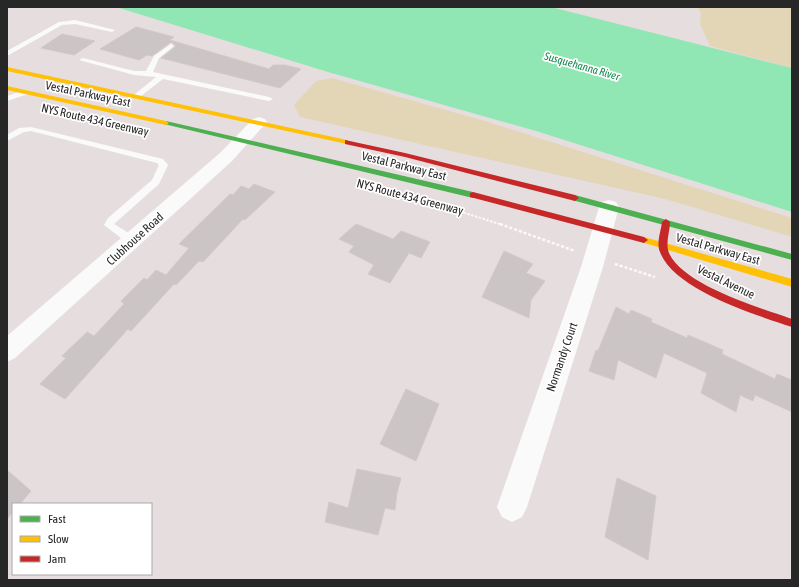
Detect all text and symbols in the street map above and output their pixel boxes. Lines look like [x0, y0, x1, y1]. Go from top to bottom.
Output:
water label: Susquehanna River [542, 49, 622, 83]
street label: Vestal Parkway East [44, 78, 132, 110]
street label: NYS Route 434 Greenway [40, 101, 150, 139]
street label: Vestal Parkway East [360, 149, 448, 183]
street label: NYS Route 434 Greenway [355, 176, 465, 218]
street label: Clubhouse Road [104, 210, 166, 268]
street label: Vestal Parkway East [674, 230, 762, 268]
street label: Vestal Avenue [695, 262, 757, 302]
street label: Normandy Court [544, 320, 581, 393]
legend [12, 503, 152, 575]
text: Fast [48, 512, 66, 526]
text: Slow [48, 532, 69, 546]
text: Jam [48, 552, 66, 566]

